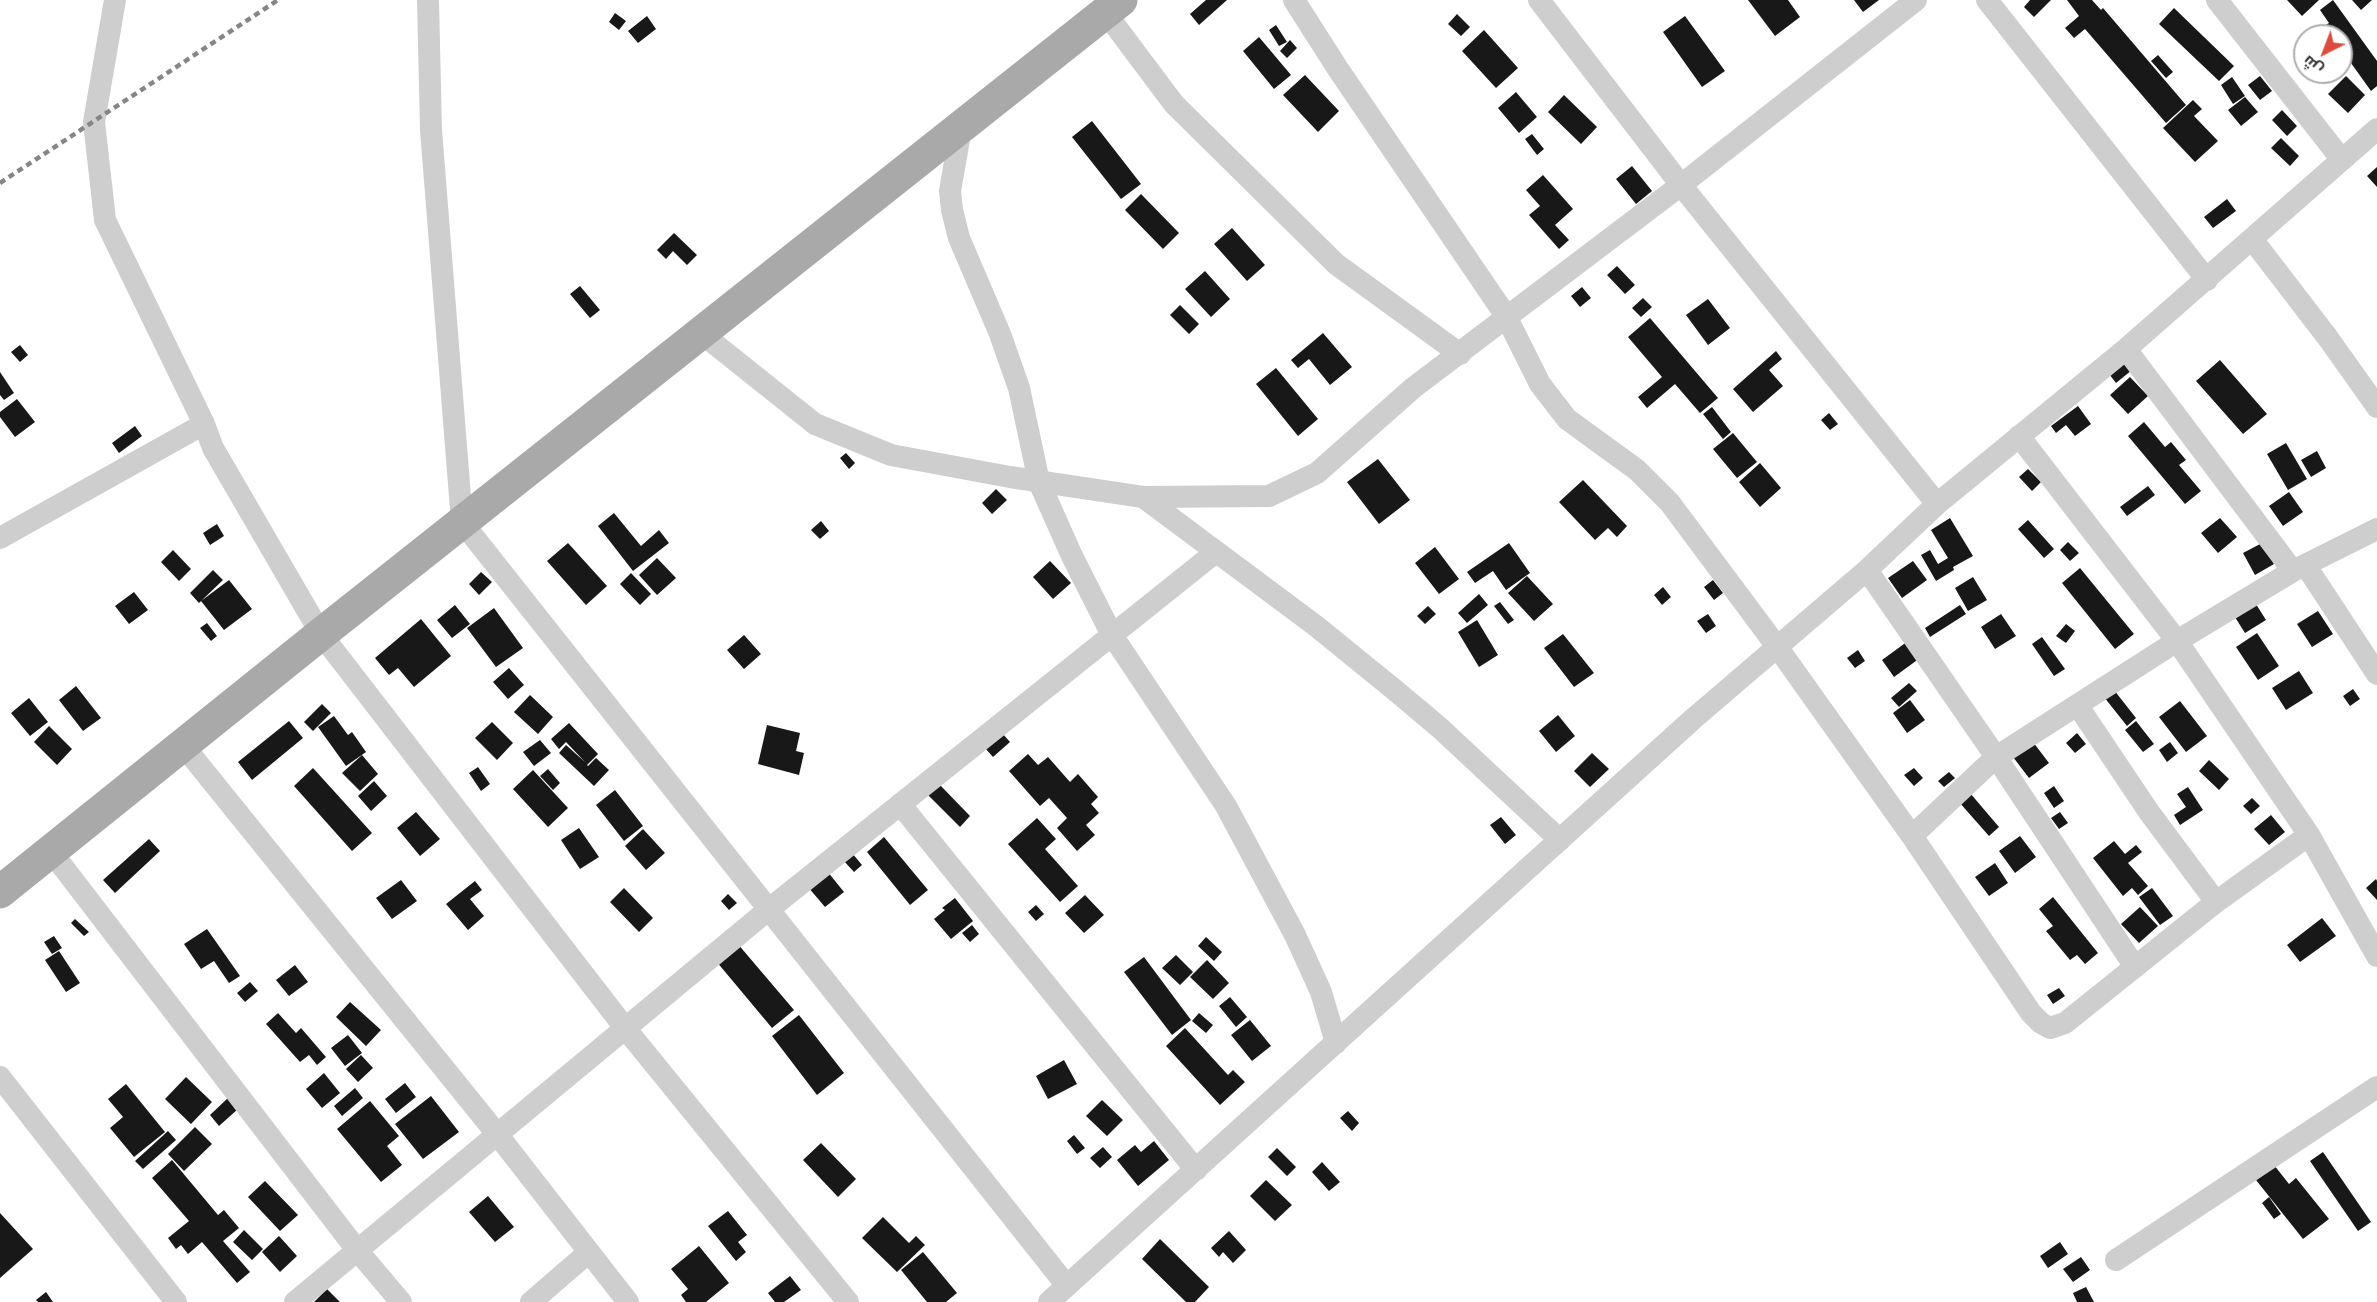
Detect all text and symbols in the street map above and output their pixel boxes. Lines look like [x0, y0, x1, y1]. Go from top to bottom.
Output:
north arrow [2293, 24, 2353, 84]
text: ش [2297, 51, 2327, 81]

